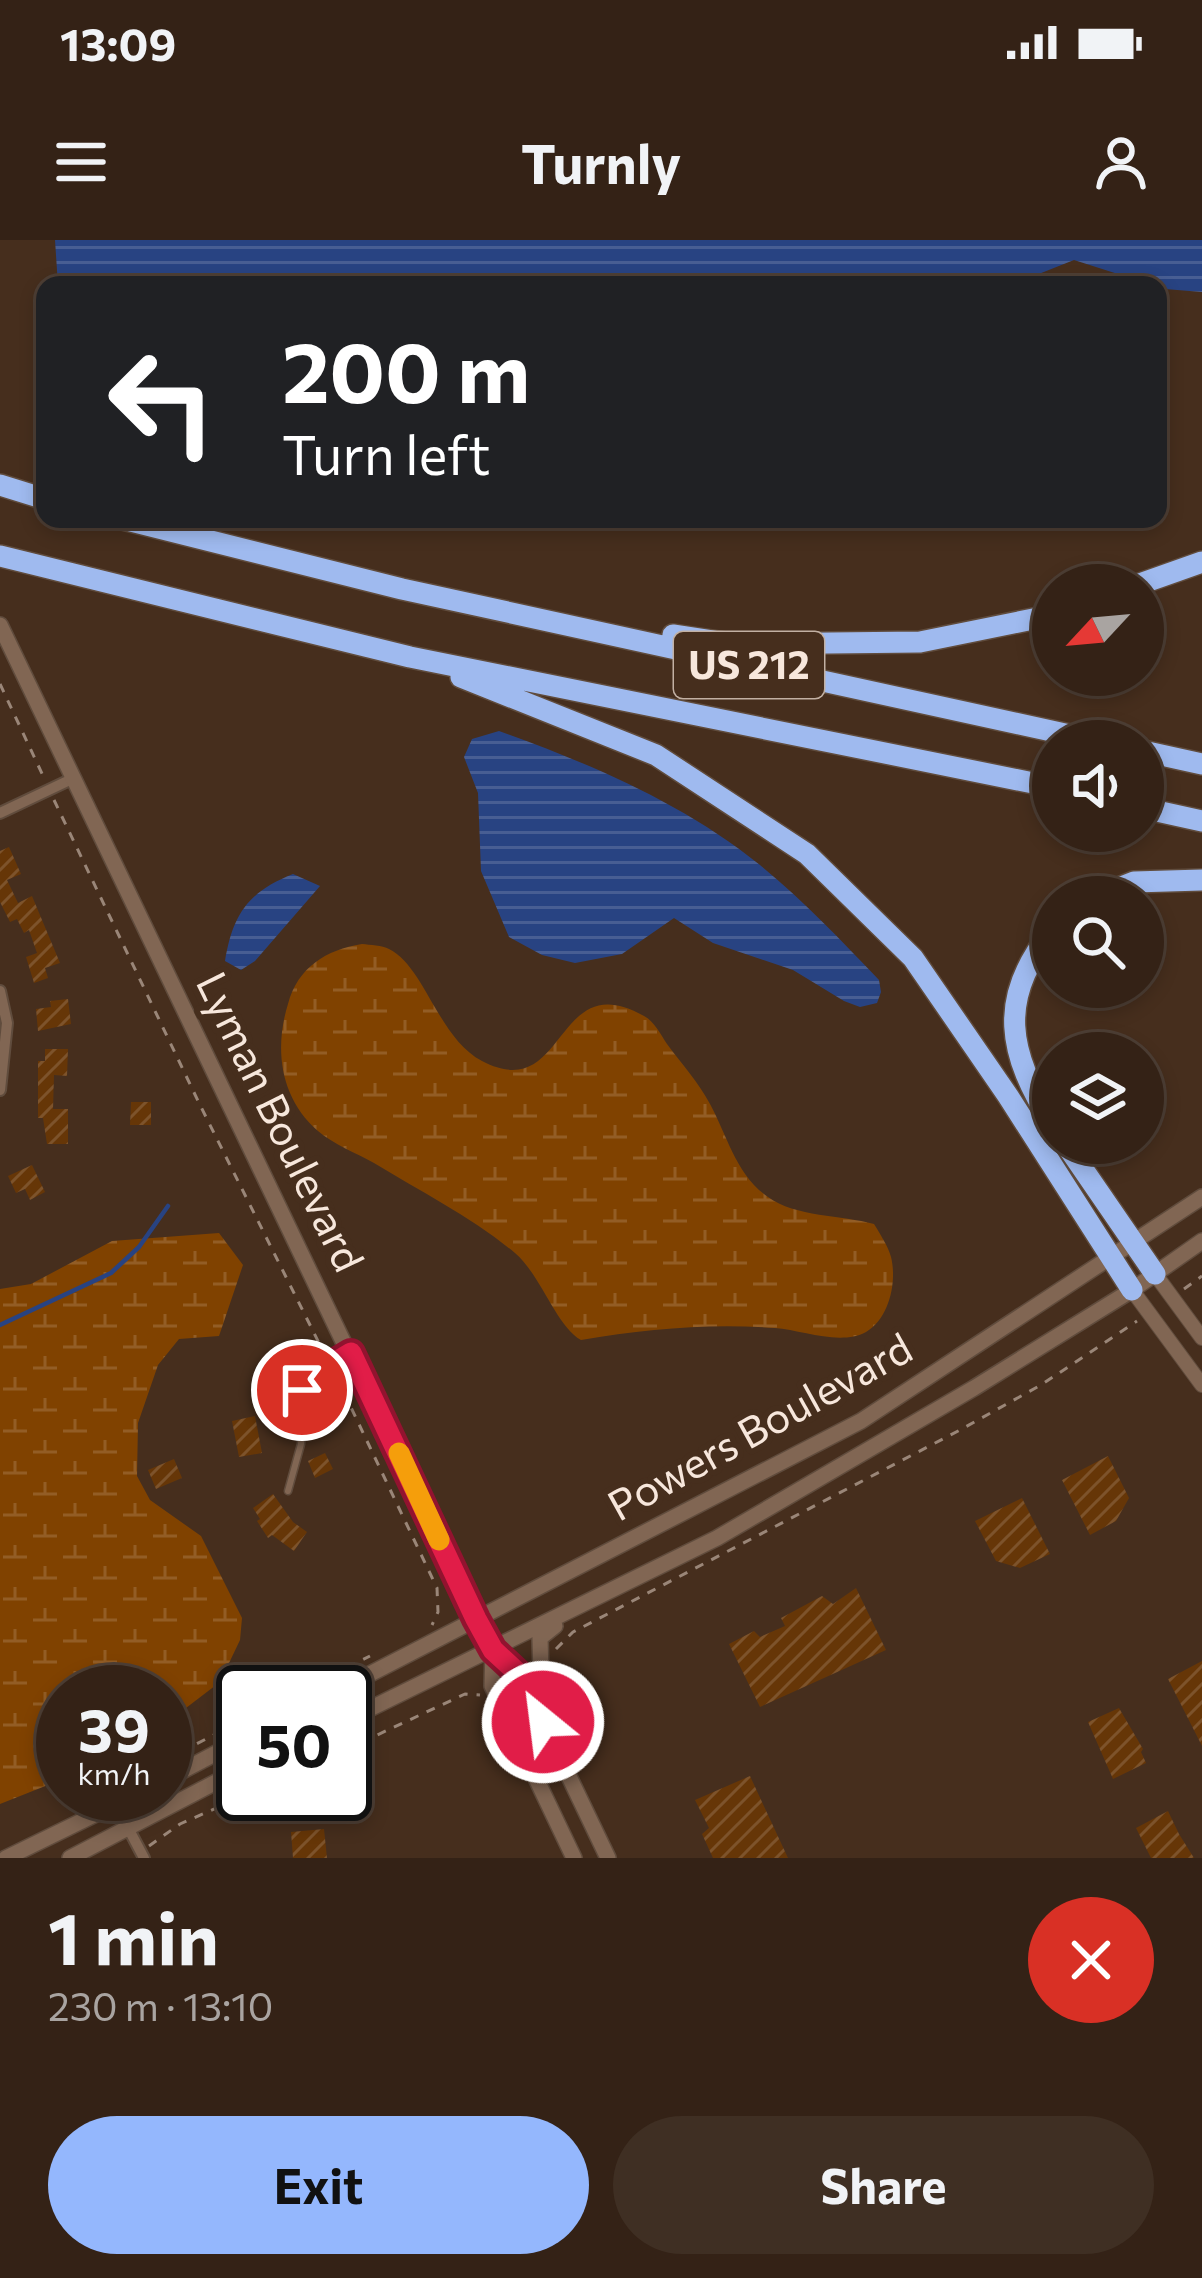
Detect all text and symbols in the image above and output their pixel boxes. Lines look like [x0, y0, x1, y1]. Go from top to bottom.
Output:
text: 13:09 [60, 15, 176, 70]
icon: menu [48, 129, 114, 195]
text: Turnly [521, 129, 681, 195]
icon: person [1088, 129, 1154, 195]
text: 200 m [282, 318, 530, 420]
icon: left [84, 324, 240, 480]
text: Turn left [282, 420, 490, 486]
north arrow [1032, 564, 1164, 696]
map controls [1032, 564, 1164, 1164]
road number: US 212 [674, 632, 824, 698]
button: sound [1032, 720, 1164, 852]
button: search [1032, 876, 1164, 1008]
street label: Lyman Boulevard [187, 963, 377, 1279]
button: layers [1032, 1032, 1164, 1164]
street label: Powers Boulevard [598, 1320, 920, 1530]
pin [251, 1339, 353, 1441]
icon: arrive [269, 1357, 335, 1423]
position arrow [480, 1659, 606, 1785]
speed limit sign: 50 [216, 1665, 372, 1821]
text: 39 [78, 1691, 150, 1764]
text: km/h [78, 1754, 150, 1791]
text: 1 min [48, 1892, 219, 1980]
button: close [1028, 1897, 1154, 2023]
text: 230 m · 13:10 [48, 1981, 273, 2029]
button: Exit [48, 2116, 589, 2254]
button: Share [613, 2116, 1154, 2254]

